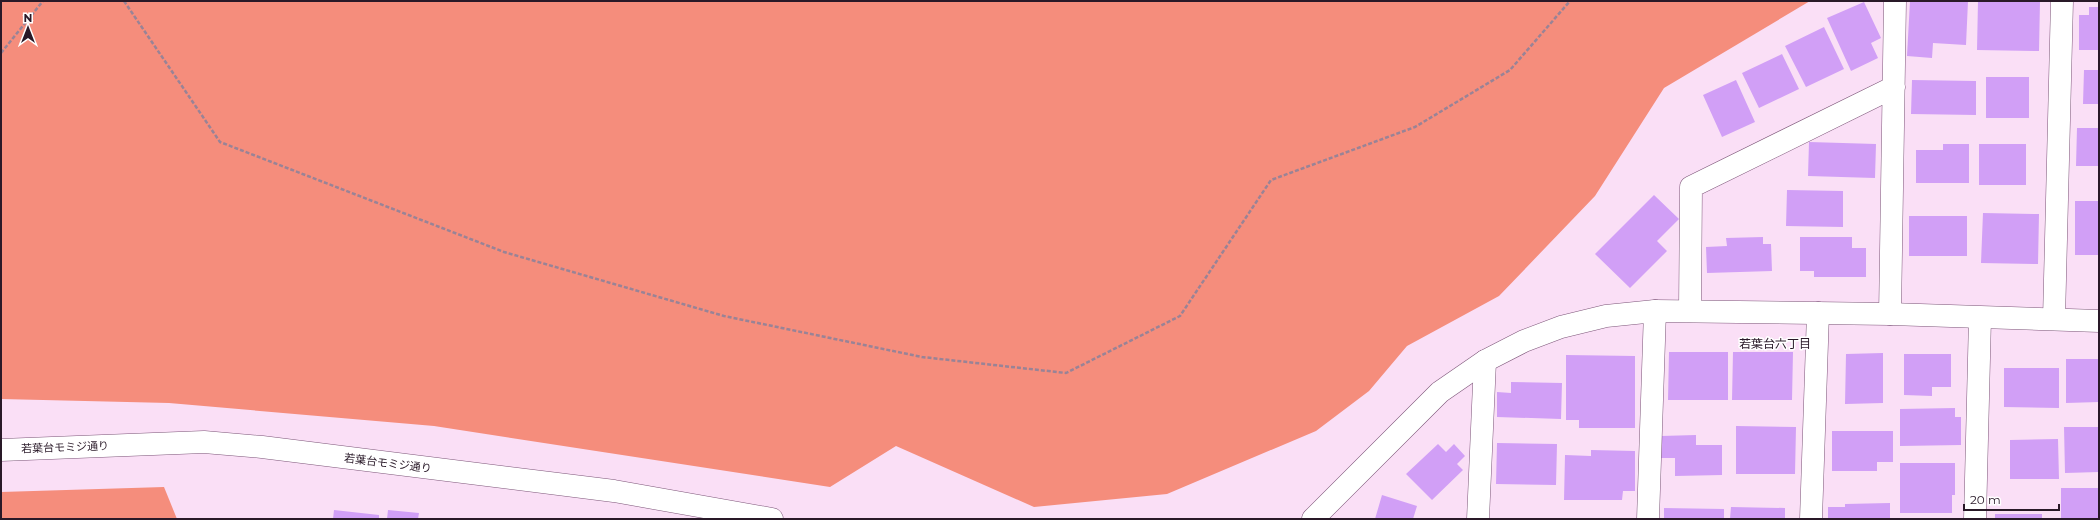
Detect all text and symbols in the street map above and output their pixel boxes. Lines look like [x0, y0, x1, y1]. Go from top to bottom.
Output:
north arrow [8, 8, 48, 48]
text: N [24, 11, 32, 25]
district label: 若葉台六丁目 [1739, 336, 1811, 351]
street label: 若葉台モミジ通り [21, 438, 109, 456]
street label: 若葉台モミジ通り [343, 451, 433, 475]
scale bar [1964, 486, 2059, 512]
text: 20 m [1970, 492, 2001, 507]

